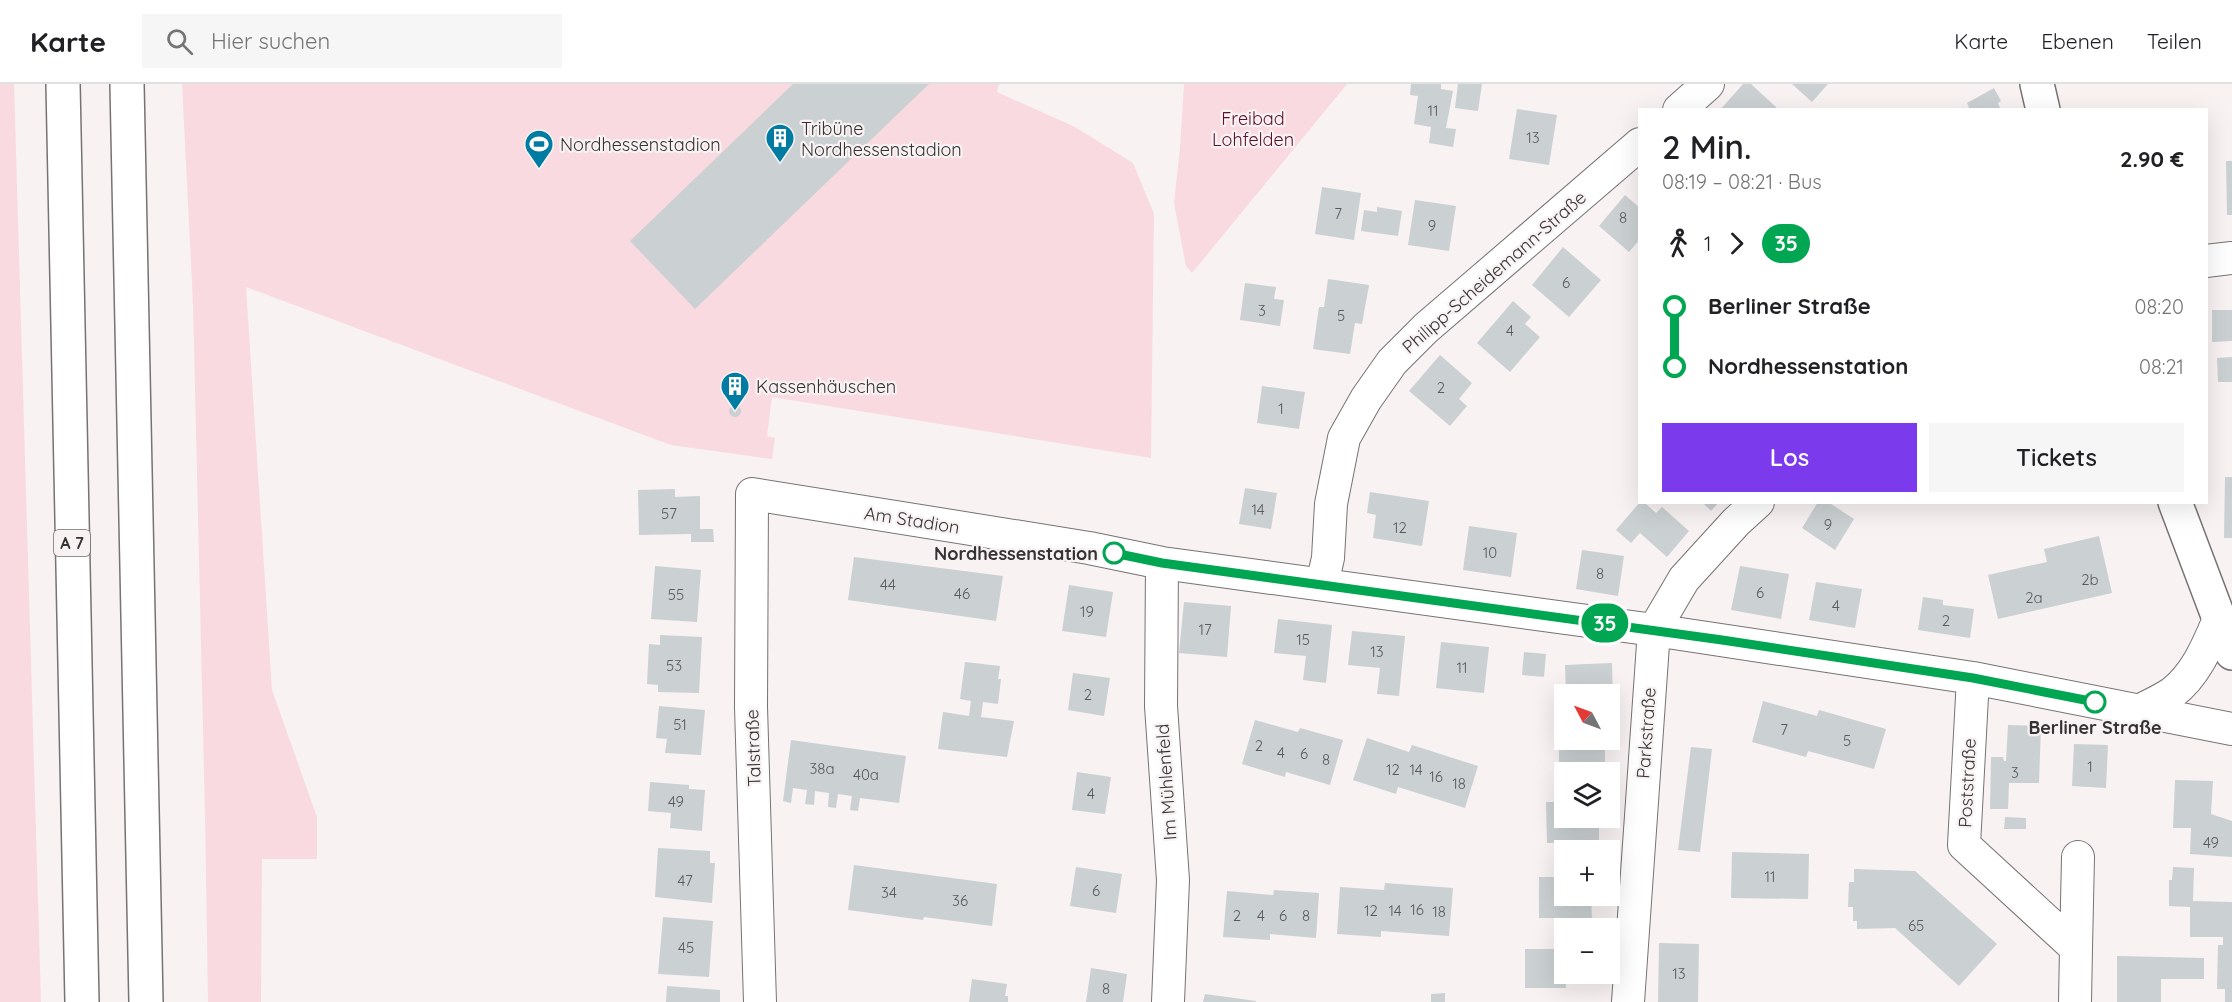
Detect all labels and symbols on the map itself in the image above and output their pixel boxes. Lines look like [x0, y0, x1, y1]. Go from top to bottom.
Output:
house number: 11 [1427, 101, 1439, 120]
park label: Freibad Lohfelden [1212, 107, 1294, 151]
place label: Tribüne Nordhessenstadion [801, 117, 962, 161]
building icon: Tribüne Nordhessenstadion [764, 122, 796, 164]
sports icon: Nordhessenstadion [523, 128, 555, 170]
house number: 13 [1526, 128, 1540, 147]
place label: Nordhessenstadion [560, 133, 721, 156]
street label: Philipp-Scheidemann-Straße [1397, 186, 1591, 358]
house number: 7 [1334, 204, 1342, 223]
house number: 8 [1619, 208, 1627, 227]
house number: 9 [1428, 216, 1436, 235]
house number: 6 [1562, 273, 1570, 292]
house number: 3 [1258, 301, 1266, 320]
house number: 5 [1337, 306, 1345, 325]
house number: 4 [1506, 321, 1514, 340]
building icon: Kassenhäuschen [719, 370, 751, 412]
place label: Kassenhäuschen [756, 375, 896, 398]
house number: 2 [1437, 378, 1445, 397]
house number: 1 [1278, 399, 1284, 418]
house number: 14 [1251, 500, 1265, 519]
street label: Am Stadion [863, 501, 961, 539]
house number: 57 [661, 504, 677, 523]
house number: 9 [1824, 515, 1832, 534]
house number: 12 [1393, 518, 1407, 537]
road number: A 7 [54, 530, 90, 556]
place label: Nordhessenstation [934, 542, 1098, 565]
marker: Nordhessenstation [1103, 542, 1125, 564]
house number: 10 [1483, 543, 1497, 562]
house number: 8 [1596, 564, 1604, 583]
house number: 2b [2081, 570, 2099, 589]
house number: 44 [880, 575, 896, 594]
house number: 6 [1756, 583, 1764, 602]
house number: 46 [954, 584, 970, 603]
house number: 55 [668, 585, 684, 604]
house number: 2a [2025, 588, 2043, 607]
house number: 4 [1832, 596, 1840, 615]
house number: 19 [1080, 602, 1094, 621]
line badge: 35 [1578, 604, 1632, 642]
house number: 2 [1942, 611, 1950, 630]
house number: 17 [1198, 620, 1212, 639]
house number: 15 [1296, 630, 1310, 649]
house number: 13 [1370, 642, 1384, 661]
house number: 53 [666, 656, 682, 675]
house number: 11 [1456, 658, 1468, 677]
north arrow [1554, 684, 1620, 750]
house number: 2 [1084, 685, 1092, 704]
street label: Parkstraße [1631, 687, 1661, 779]
marker: Berliner Straße [2084, 691, 2106, 713]
street label: Talstraße [740, 709, 766, 787]
house number: 51 [673, 715, 687, 734]
place label: Berliner Straße [2028, 716, 2162, 739]
house number: 7 [1780, 720, 1788, 739]
street label: Im Mühlenfeld [1150, 723, 1182, 841]
house number: 5 [1843, 731, 1851, 750]
house number: 2 [1255, 736, 1263, 755]
street label: Poststraße [1953, 738, 1981, 828]
house number: 4 [1277, 743, 1285, 762]
house number: 6 [1300, 744, 1308, 763]
house number: 8 [1322, 750, 1330, 769]
house number: 1 [2087, 757, 2093, 776]
house number: 38a [809, 759, 835, 778]
house number: 12 [1386, 760, 1400, 779]
house number: 14 [1409, 760, 1423, 779]
house number: 3 [2011, 763, 2019, 782]
house number: 40a [853, 765, 879, 784]
house number: 16 [1429, 767, 1443, 786]
house number: 18 [1452, 774, 1466, 793]
house number: 4 [1087, 784, 1095, 803]
house number: 49 [668, 792, 684, 811]
house number: 49 [2203, 833, 2219, 852]
house number: 11 [1764, 867, 1776, 886]
house number: 47 [677, 871, 693, 890]
house number: 6 [1092, 881, 1100, 900]
house number: 34 [881, 883, 897, 902]
house number: 36 [952, 891, 968, 910]
house number: 16 [1410, 900, 1424, 919]
house number: 12 [1364, 901, 1378, 920]
house number: 14 [1388, 901, 1402, 920]
house number: 18 [1432, 902, 1446, 921]
house number: 2 [1233, 906, 1241, 925]
house number: 4 [1257, 906, 1265, 925]
house number: 6 [1279, 906, 1287, 925]
house number: 8 [1302, 906, 1310, 925]
house number: 65 [1908, 916, 1924, 935]
house number: 45 [678, 938, 694, 957]
house number: 13 [1672, 964, 1686, 983]
house number: 8 [1102, 979, 1110, 998]

